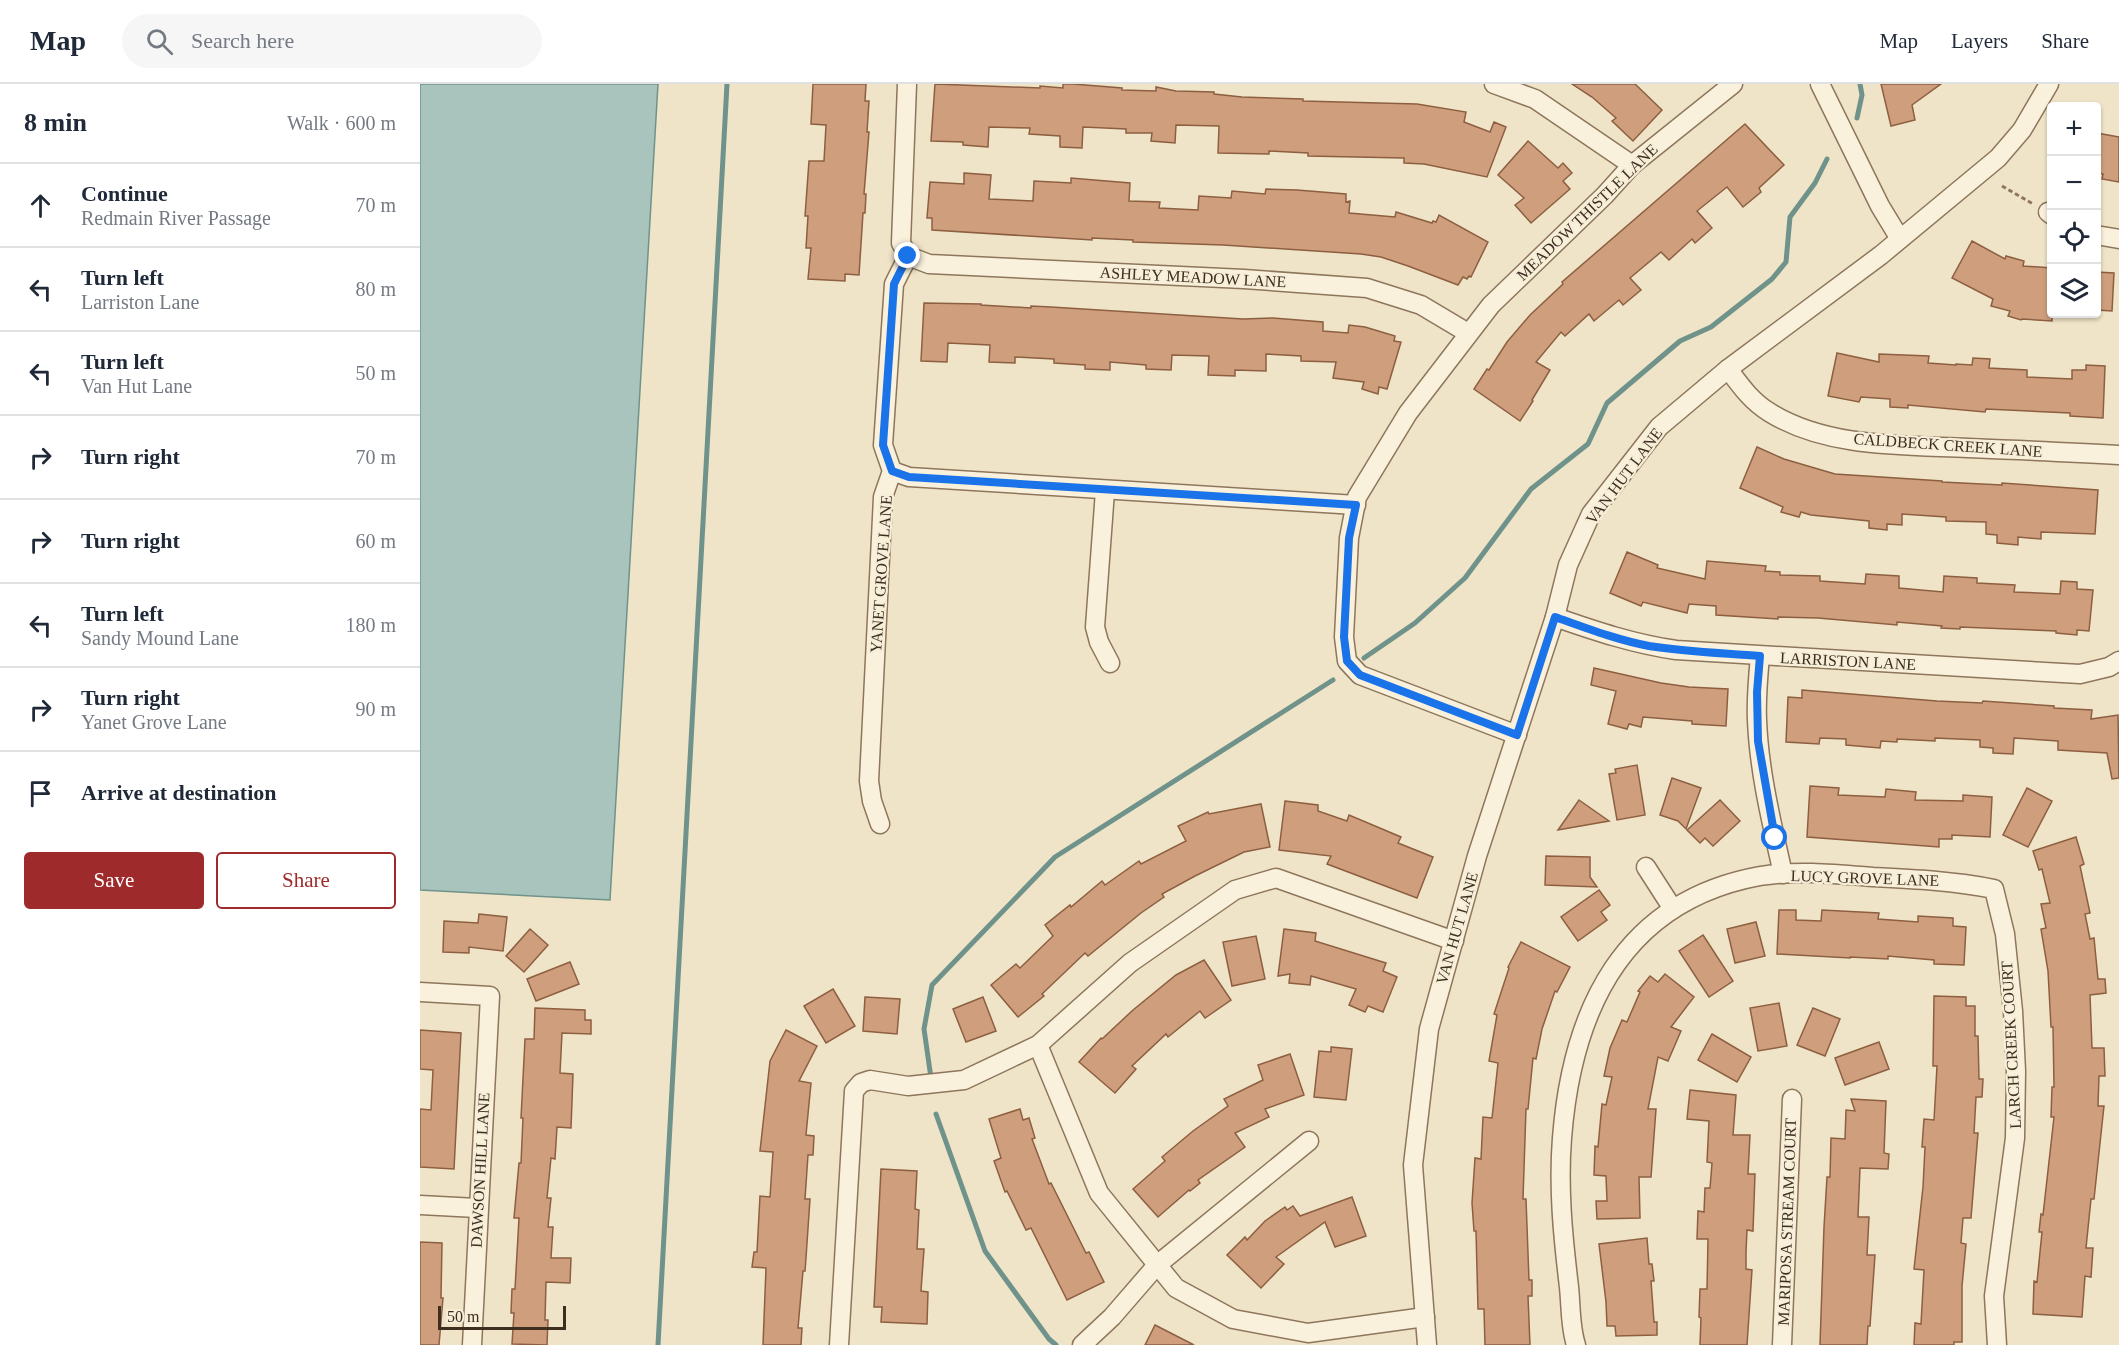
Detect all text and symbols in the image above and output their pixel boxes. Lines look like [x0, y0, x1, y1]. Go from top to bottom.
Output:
search box [122, 14, 542, 68]
text: Map [30, 25, 86, 56]
icon: search [143, 25, 176, 58]
text: Search here [191, 28, 294, 53]
text: Map [1880, 29, 1918, 53]
text: Layers [1951, 29, 2008, 53]
text: Share [2041, 29, 2089, 53]
map controls [2047, 102, 2101, 318]
button: + [2047, 102, 2101, 156]
text: 8 min [24, 108, 87, 137]
text: Walk · 600 m [287, 112, 396, 134]
street label: MEADOW THISTLE LANE [1513, 140, 1661, 284]
button: − [2047, 156, 2101, 210]
text: Continue [81, 181, 168, 206]
icon: ahead [24, 189, 57, 222]
text: 70 m [355, 194, 396, 216]
text: Redmain River Passage [81, 207, 271, 229]
button: locate [2047, 210, 2101, 264]
route end [894, 242, 920, 268]
street label: ASHLEY MEADOW LANE [1099, 264, 1287, 290]
button: layers [2047, 264, 2101, 318]
text: Turn left [81, 265, 164, 290]
icon: left [24, 273, 57, 306]
text: 80 m [355, 278, 396, 300]
text: Larriston Lane [81, 291, 199, 313]
text: Turn left [81, 349, 164, 374]
icon: left [24, 357, 57, 390]
text: 50 m [355, 362, 396, 384]
text: Van Hut Lane [81, 375, 192, 397]
street label: VAN HUT LANE [1582, 425, 1666, 527]
street label: CALDBECK CREEK LANE [1853, 430, 2043, 460]
icon: right [24, 441, 57, 474]
text: Turn right [81, 444, 180, 469]
text: 70 m [355, 446, 396, 468]
street label: YANET GROVE LANE [867, 495, 895, 653]
icon: right [24, 525, 57, 558]
text: Turn right [81, 528, 180, 553]
text: 60 m [355, 530, 396, 552]
text: Turn left [81, 601, 164, 626]
icon: left [24, 609, 57, 642]
text: 180 m [345, 614, 396, 636]
text: Sandy Mound Lane [81, 627, 239, 649]
street label: LARRISTON LANE [1780, 649, 1916, 673]
text: Turn right [81, 685, 180, 710]
icon: right [24, 693, 57, 726]
text: 90 m [355, 698, 396, 720]
text: Yanet Grove Lane [81, 711, 227, 733]
icon: arrive [24, 777, 57, 810]
text: Arrive at destination [81, 780, 277, 805]
route start [1761, 824, 1787, 850]
button: Save [24, 852, 204, 909]
button: Share [216, 852, 396, 909]
street label: LUCY GROVE LANE [1790, 867, 1940, 889]
street label: VAN HUT LANE [1433, 870, 1481, 986]
street label: LARCH CREEK COURT [1998, 960, 2024, 1129]
street label: DAWSON HILL LANE [467, 1092, 493, 1248]
street label: MARIPOSA STREAM COURT [1775, 1118, 1799, 1326]
scale bar [438, 1303, 566, 1330]
text: 50 m [447, 1308, 479, 1325]

